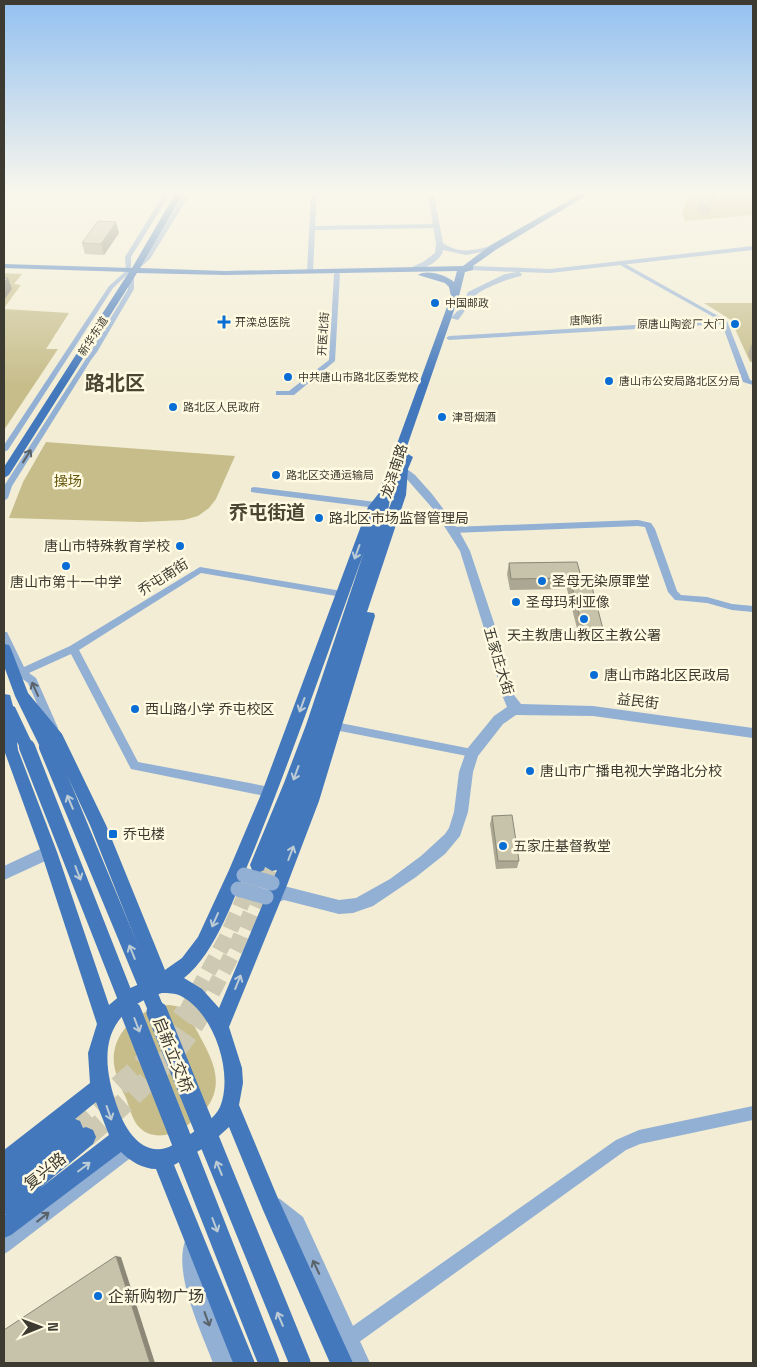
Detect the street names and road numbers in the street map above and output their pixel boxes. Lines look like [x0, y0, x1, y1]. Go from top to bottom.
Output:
street label: 开医北街 [314, 312, 332, 356]
street label: 唐陶街 [569, 312, 603, 328]
street label: 新华东道 [75, 314, 111, 358]
street label: 龙泽南路 [377, 442, 411, 500]
street label: 乔屯南街 [134, 555, 192, 599]
street label: 五家庄大街 [480, 625, 518, 697]
street label: 益民街 [616, 690, 660, 712]
street label: 启新立交桥 [148, 1014, 198, 1096]
street label: 复兴路 [20, 1148, 70, 1194]

